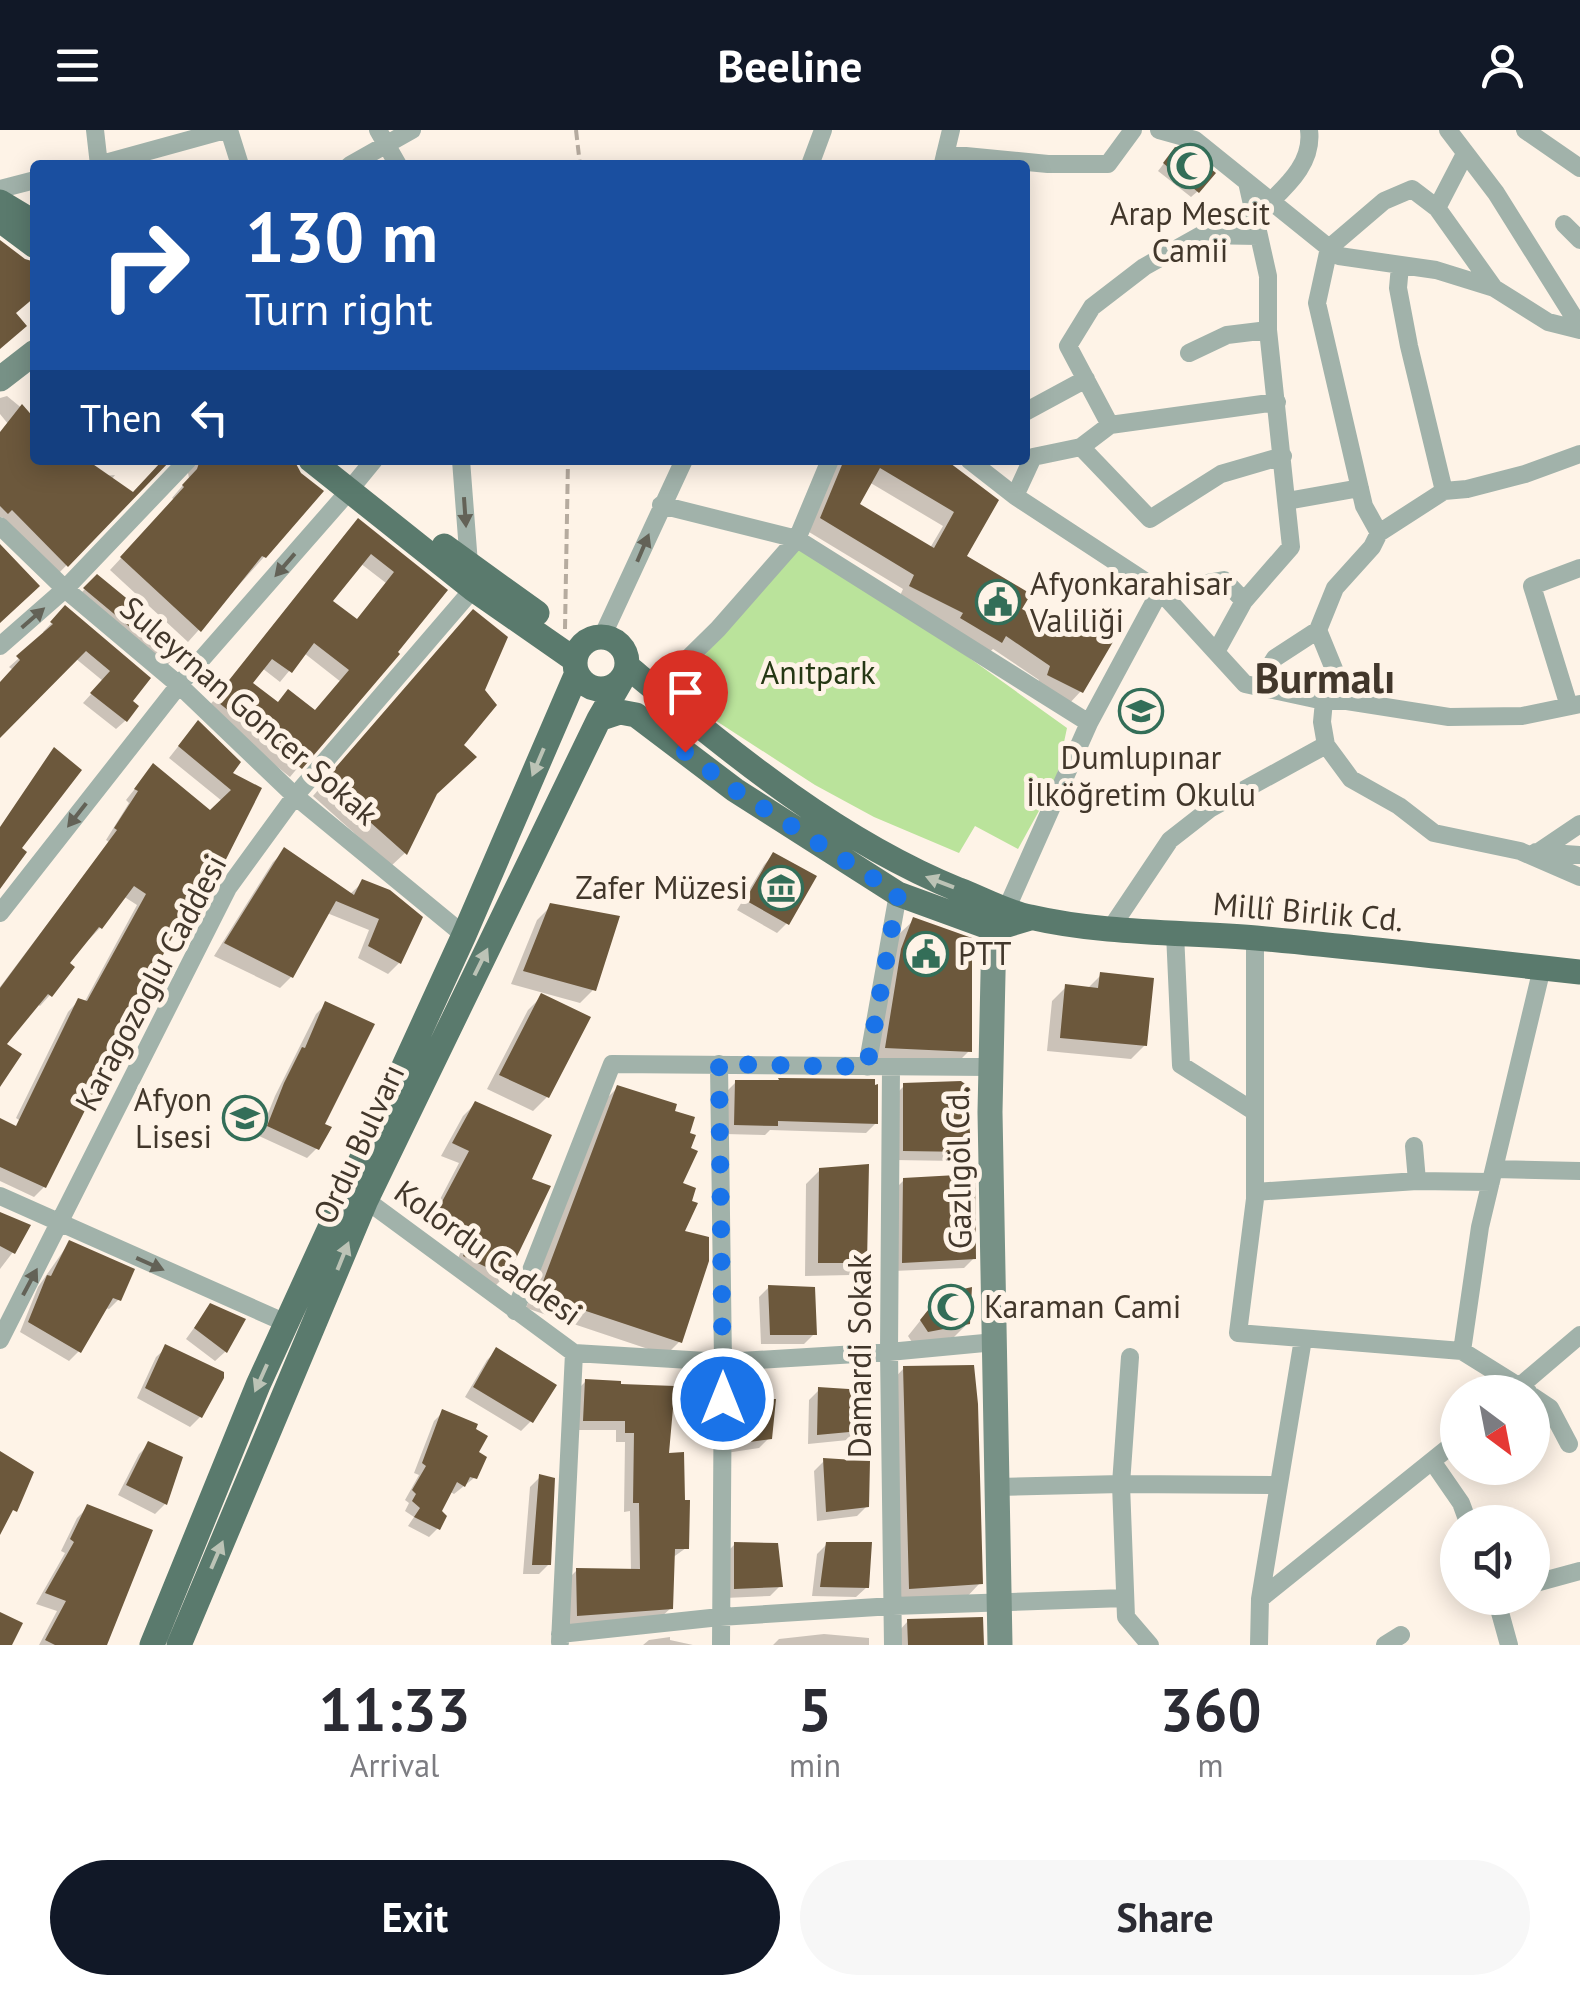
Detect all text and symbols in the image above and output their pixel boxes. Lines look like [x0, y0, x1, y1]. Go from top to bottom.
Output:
text: Beeline [718, 36, 862, 94]
icon: menu [50, 38, 105, 93]
icon: person [1475, 38, 1530, 93]
mosque icon: Arap Mescit Camii [1167, 143, 1213, 189]
text: 130 m [245, 191, 438, 281]
place label: Arap Mescit Camii [1110, 192, 1270, 271]
icon: right [80, 200, 210, 330]
text: Turn right [245, 279, 433, 337]
icon: left [182, 390, 237, 445]
text: Then [80, 393, 162, 442]
one-way arrow [457, 496, 473, 528]
one-way arrow [635, 533, 651, 563]
one-way arrow [274, 552, 296, 577]
place label: Afyonkarahisar Valiliği [1029, 562, 1233, 641]
public building icon: Afyonkarahisar Valiliği [975, 579, 1021, 625]
street label: Suleyrnan Goncer Sokak [112, 587, 388, 834]
one-way arrow [20, 607, 45, 629]
pin [643, 650, 728, 753]
district label: Burmalı [1255, 650, 1395, 705]
park label: Anıtpark [760, 651, 876, 693]
icon: arrive [658, 665, 713, 720]
school or university icon: Dumlupınar İlköğretim Okulu [1118, 688, 1164, 734]
place label: Dumlupınar İlköğretim Okulu [1026, 736, 1256, 815]
one-way arrow [530, 747, 546, 777]
one-way arrow [67, 802, 88, 828]
street label: Karagozoglu Caddesi [65, 847, 235, 1118]
museum icon: Zafer Müzesi [758, 865, 804, 911]
place label: Zafer Müzesi [575, 866, 748, 908]
one-way arrow [924, 874, 954, 890]
street label: Millî Birlik Cd. [1211, 882, 1405, 940]
public building icon: PTT [903, 931, 949, 977]
place label: PTT [958, 932, 1012, 974]
one-way arrow [473, 947, 490, 976]
street label: Ordu Bulvarı [303, 1057, 413, 1230]
place label: Afyon Lisesi [134, 1078, 212, 1157]
street label: Gazlıgöl Cd. [936, 1087, 980, 1249]
school or university icon: Afyon Lisesi [222, 1095, 268, 1141]
street label: Kolordu Caddesi [387, 1170, 591, 1334]
one-way arrow [335, 1240, 351, 1270]
street label: Damardi Sokak [838, 1253, 880, 1458]
one-way arrow [135, 1256, 165, 1272]
one-way arrow [22, 1268, 39, 1297]
mosque icon: Karaman Cami [928, 1284, 974, 1330]
place label: Karaman Cami [984, 1285, 1181, 1327]
position arrow [671, 1347, 775, 1451]
one-way arrow [253, 1363, 269, 1393]
north arrow [1440, 1375, 1550, 1485]
map controls [1440, 1375, 1550, 1615]
button: sound [1440, 1505, 1550, 1615]
one-way arrow [209, 1540, 225, 1570]
text: 11:33 [318, 1670, 471, 1748]
text: 5 [798, 1670, 832, 1748]
text: 360 [1160, 1670, 1262, 1748]
text: Arrival [350, 1744, 439, 1786]
text: min [789, 1744, 841, 1786]
text: m [1198, 1744, 1224, 1786]
button: Exit [50, 1860, 780, 1975]
button: Share [800, 1860, 1530, 1975]

